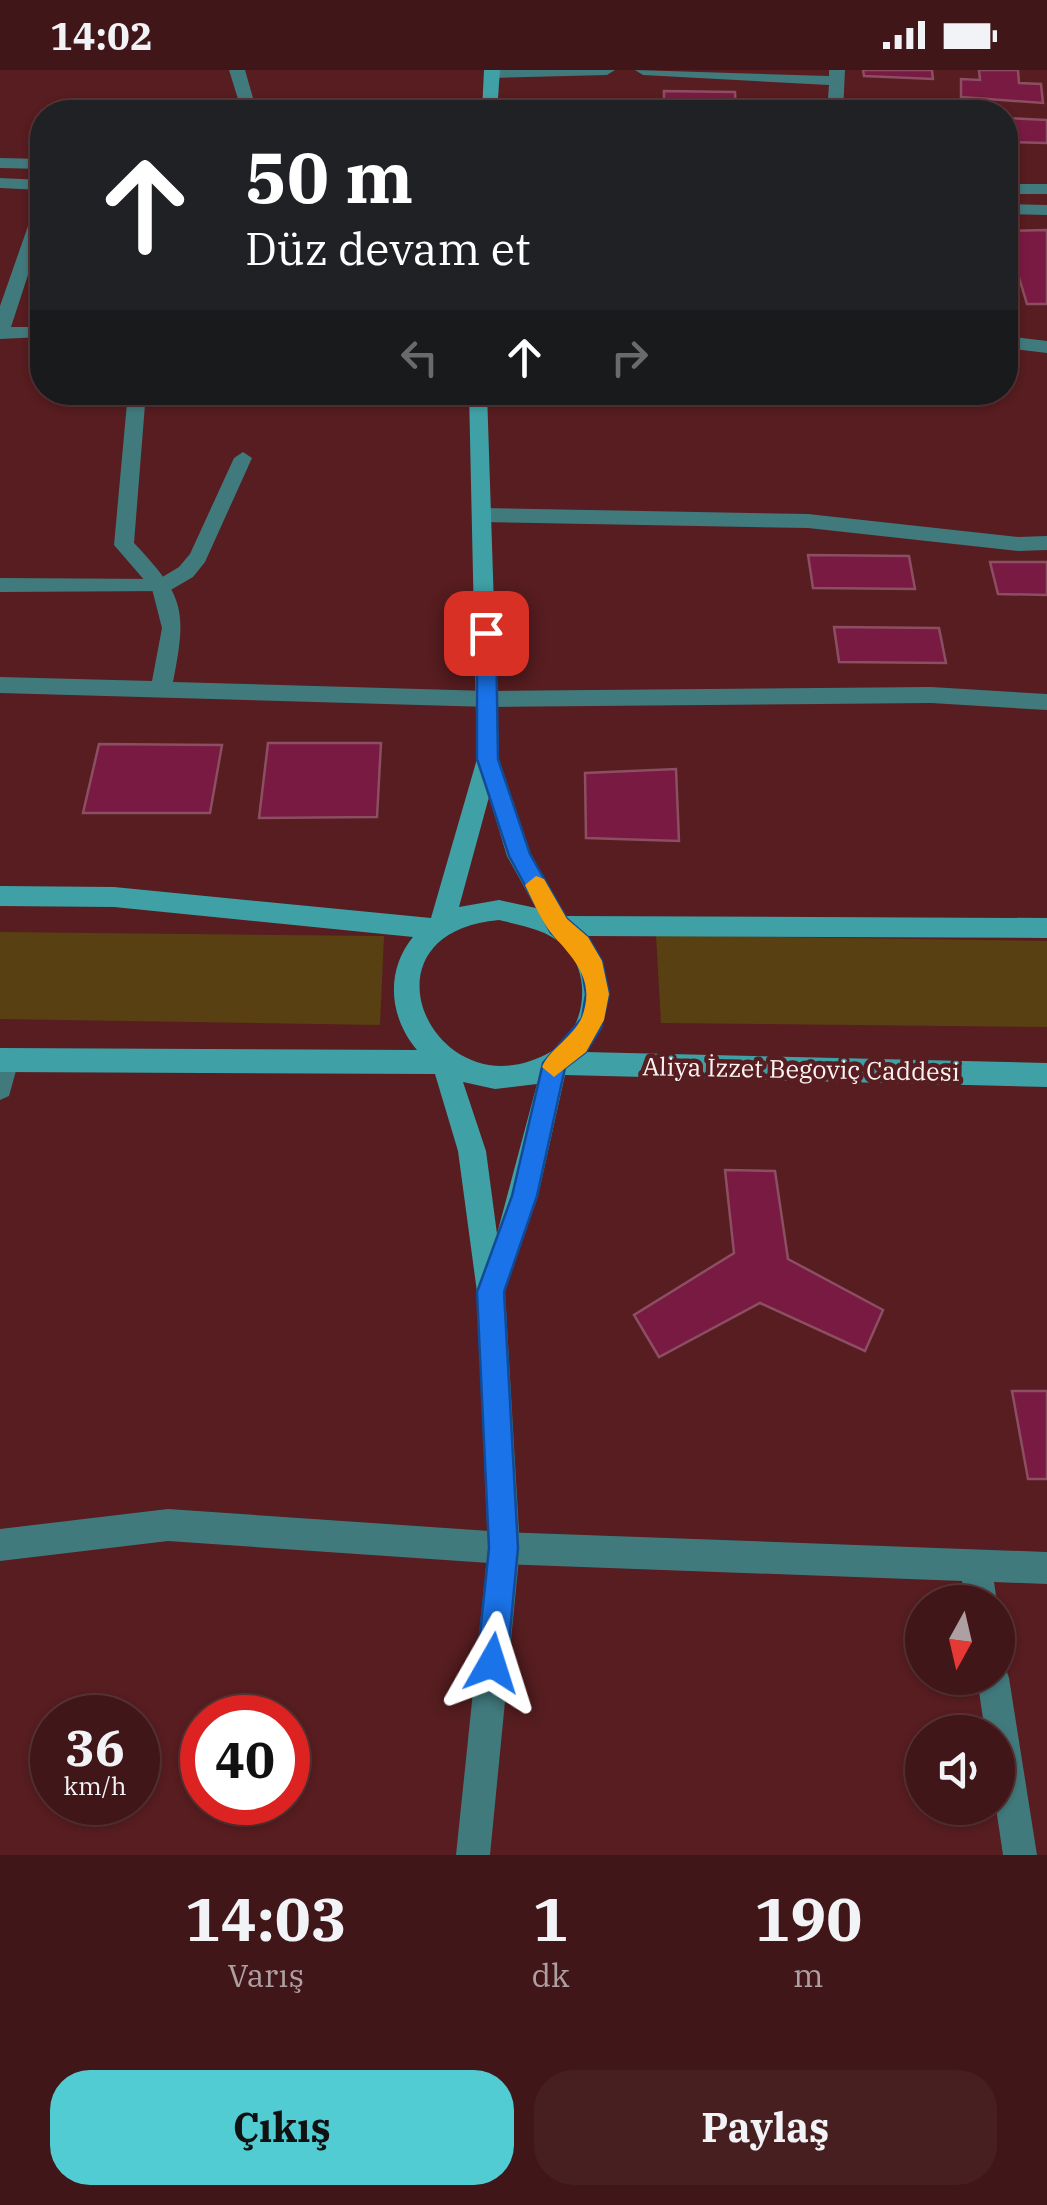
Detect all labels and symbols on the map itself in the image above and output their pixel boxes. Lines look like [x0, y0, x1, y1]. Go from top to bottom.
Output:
pin [444, 591, 529, 676]
street label: Aliya İzzet Begoviç Caddesi [642, 1049, 960, 1088]
north arrow [905, 1585, 1015, 1695]
position arrow [440, 1611, 544, 1715]
speed limit sign: 40 [180, 1695, 310, 1825]

